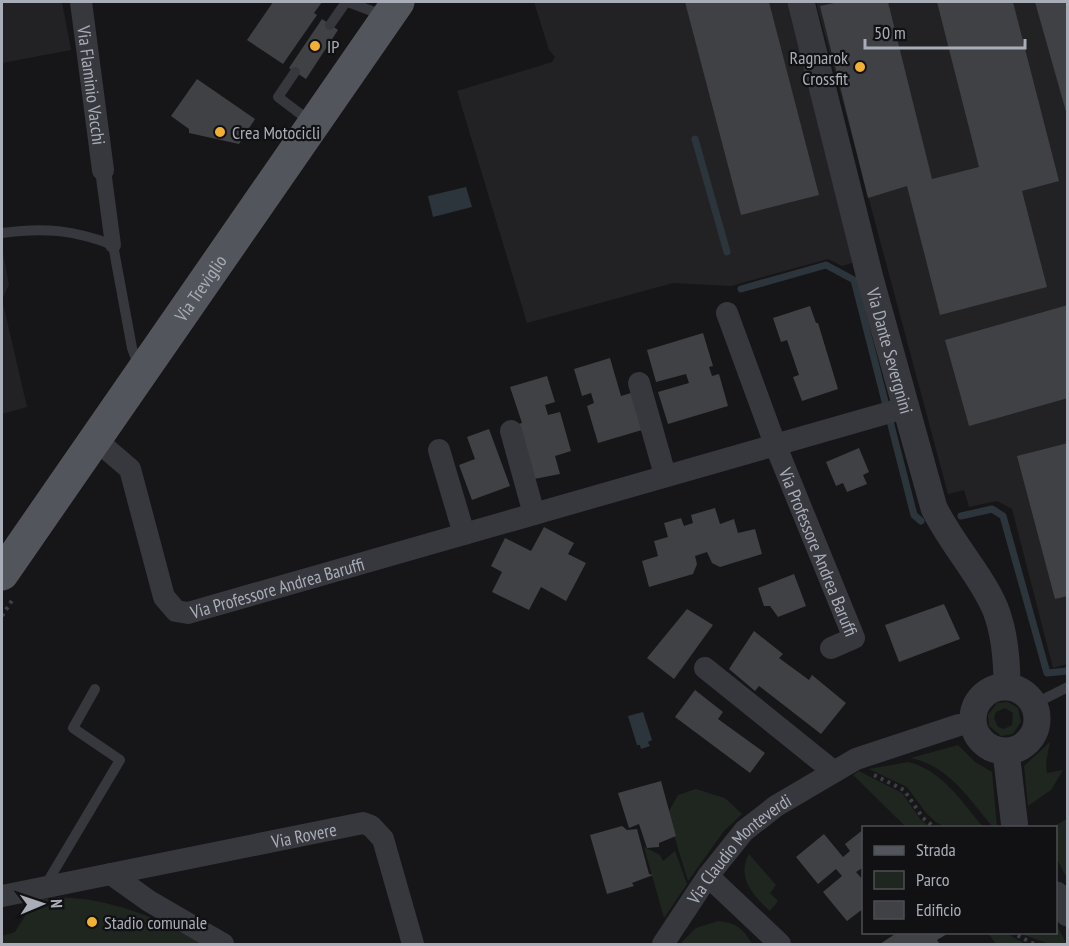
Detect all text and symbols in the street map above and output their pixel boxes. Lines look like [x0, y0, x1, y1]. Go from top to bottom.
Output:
scale bar [865, 12, 1026, 50]
text: 50 m [874, 21, 906, 44]
street label: Via Flaminio Vacchi [73, 23, 111, 146]
place label: IP [327, 35, 339, 58]
marker: IP [308, 39, 322, 53]
place label: Ragnarok Crossfit [790, 46, 848, 90]
marker: Ragnarok Crossfit [853, 60, 867, 74]
place label: Crea Motocicli [232, 121, 320, 144]
marker: Crea Motocicli [213, 125, 227, 139]
street label: Via Treviglio [168, 250, 231, 326]
street label: Via Dante Severgnini [862, 284, 919, 416]
street label: Via Professore Andrea Baruffi [774, 463, 863, 639]
street label: Via Professore Andrea Baruffi [187, 552, 367, 623]
street label: Via Claudio Monteverdi [681, 788, 795, 909]
street label: Via Rovere [268, 817, 338, 853]
legend [862, 826, 1057, 934]
text: Strada [916, 838, 956, 861]
text: Parco [916, 868, 950, 891]
north arrow [12, 874, 72, 934]
text: Edificio [916, 898, 962, 921]
text: N [47, 899, 67, 908]
place label: Stadio comunale [104, 911, 207, 934]
marker: Stadio comunale [85, 915, 99, 929]

